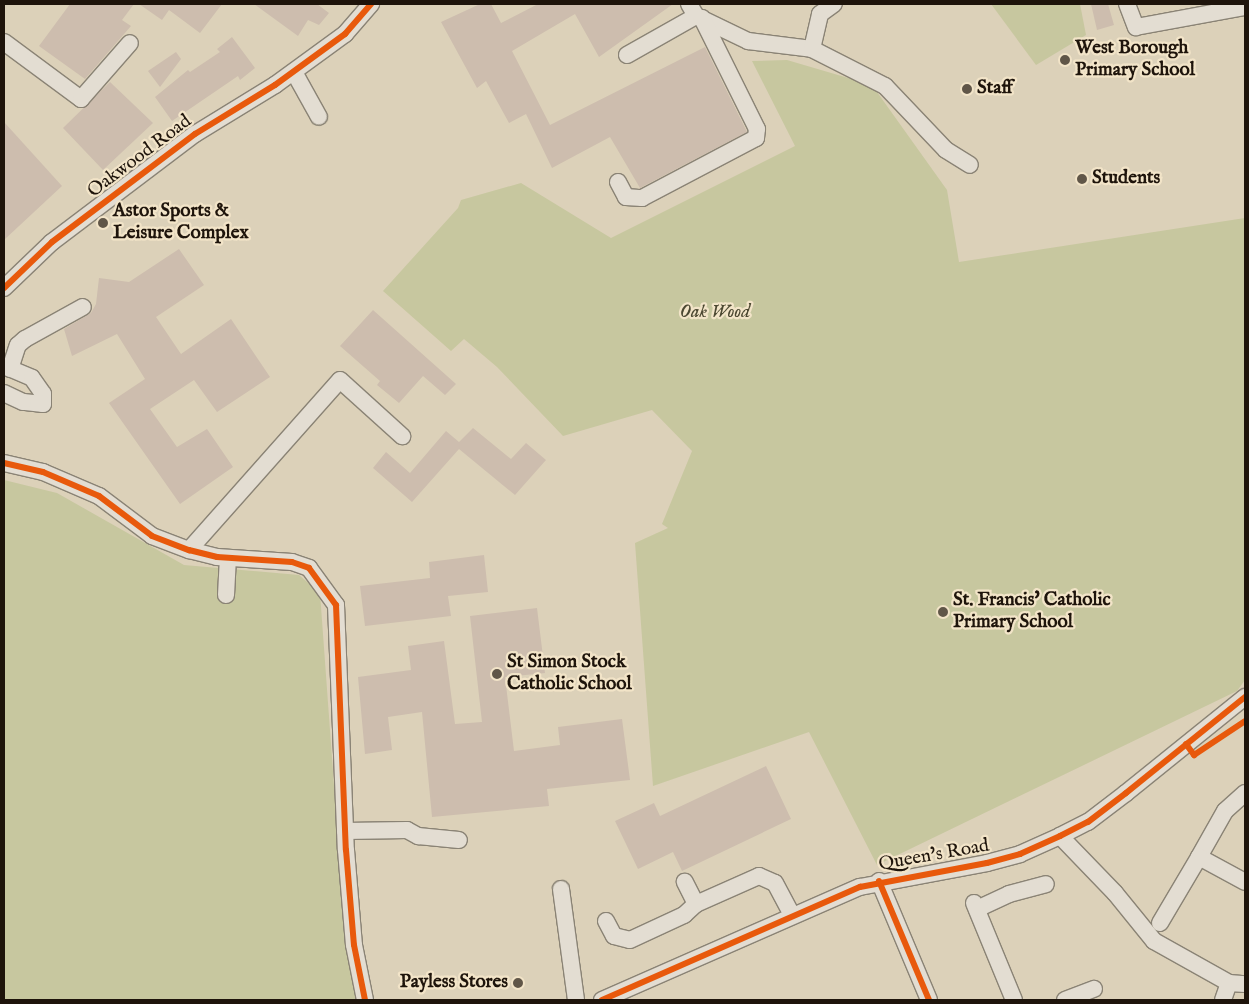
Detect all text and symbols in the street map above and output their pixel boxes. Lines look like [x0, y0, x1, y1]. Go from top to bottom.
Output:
place label: West Borough Primary School [1075, 38, 1195, 82]
marker: West Borough Primary School [1059, 54, 1071, 66]
place label: Staff [977, 78, 1013, 100]
marker: Staff [961, 83, 973, 95]
street label: Oakwood Road [84, 111, 196, 203]
place label: Students [1092, 168, 1160, 190]
marker: Students [1076, 173, 1088, 185]
place label: Astor Sports & Leisure Complex [113, 201, 249, 245]
marker: Astor Sports & Leisure Complex [97, 217, 109, 229]
park label: Oak Wood [680, 302, 750, 324]
place label: St. Francis' Catholic Primary School [953, 590, 1111, 634]
marker: St. Francis' Catholic Primary School [937, 606, 949, 618]
place label: St Simon Stock Catholic School [507, 652, 632, 696]
marker: St Simon Stock Catholic School [491, 668, 503, 680]
street label: Queen's Road [877, 835, 991, 877]
place label: Payless Stores [400, 972, 508, 994]
marker: Payless Stores [512, 977, 524, 989]

